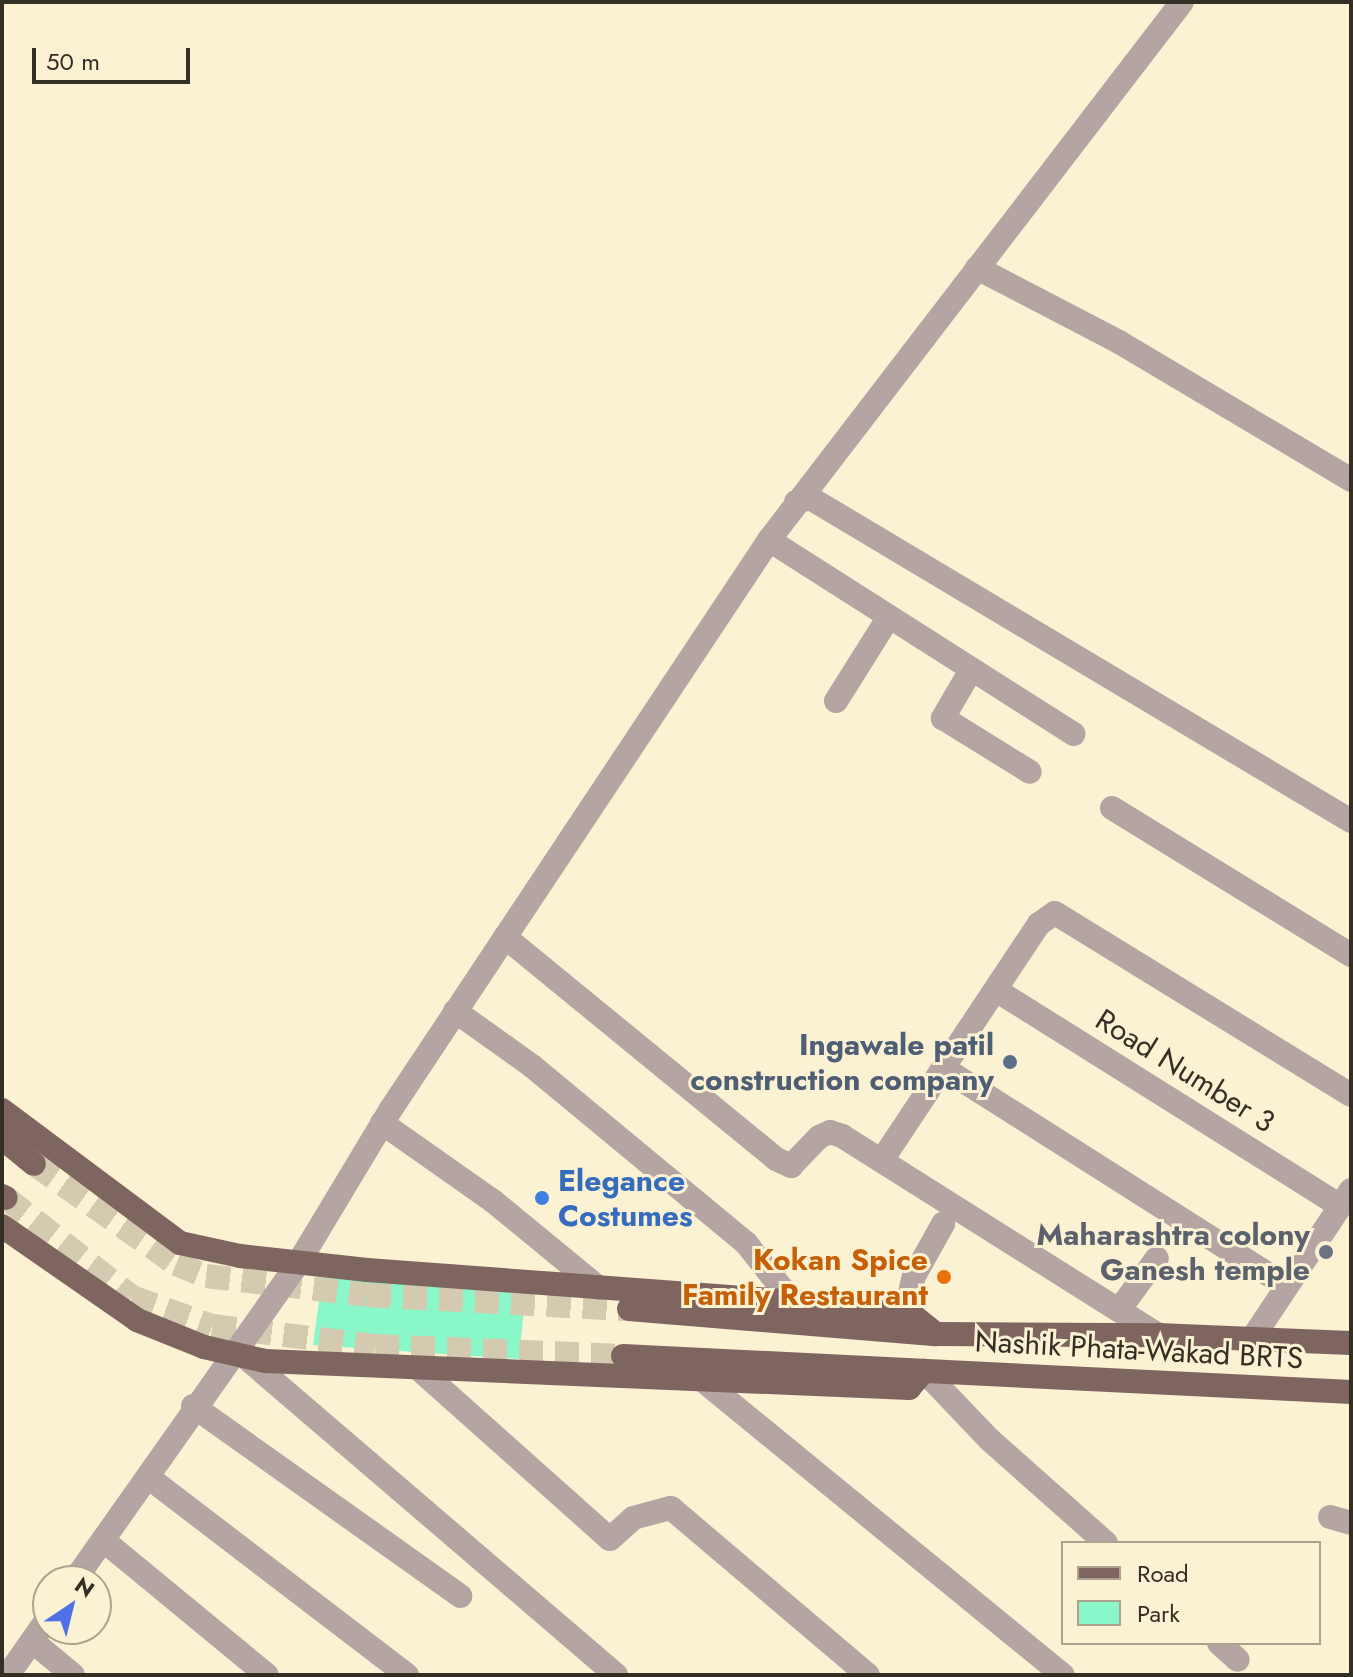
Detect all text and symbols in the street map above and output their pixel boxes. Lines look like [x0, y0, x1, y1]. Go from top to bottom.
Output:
scale bar [36, 32, 194, 82]
text: 50 m [46, 44, 100, 79]
street label: Road Number 3 [1089, 1002, 1281, 1140]
place label: Ingawale patil construction company [690, 1027, 994, 1098]
marker: Ingawale patil construction company [1001, 1053, 1019, 1071]
place label: Elegance Costumes [558, 1163, 693, 1234]
marker: Elegance Costumes [533, 1189, 551, 1207]
place label: Maharashtra colony Ganesh temple [1037, 1217, 1310, 1288]
place label: Kokan Spice Family Restaurant [682, 1242, 928, 1312]
marker: Maharashtra colony Ganesh temple [1317, 1243, 1335, 1261]
marker: Kokan Spice Family Restaurant [935, 1268, 953, 1286]
street label: Nashik Phata-Wakad BRTS [974, 1323, 1304, 1377]
legend [1061, 1541, 1321, 1645]
text: Road [1137, 1556, 1189, 1591]
north arrow [32, 1565, 112, 1645]
text: N [68, 1569, 101, 1605]
text: Park [1137, 1596, 1180, 1631]

